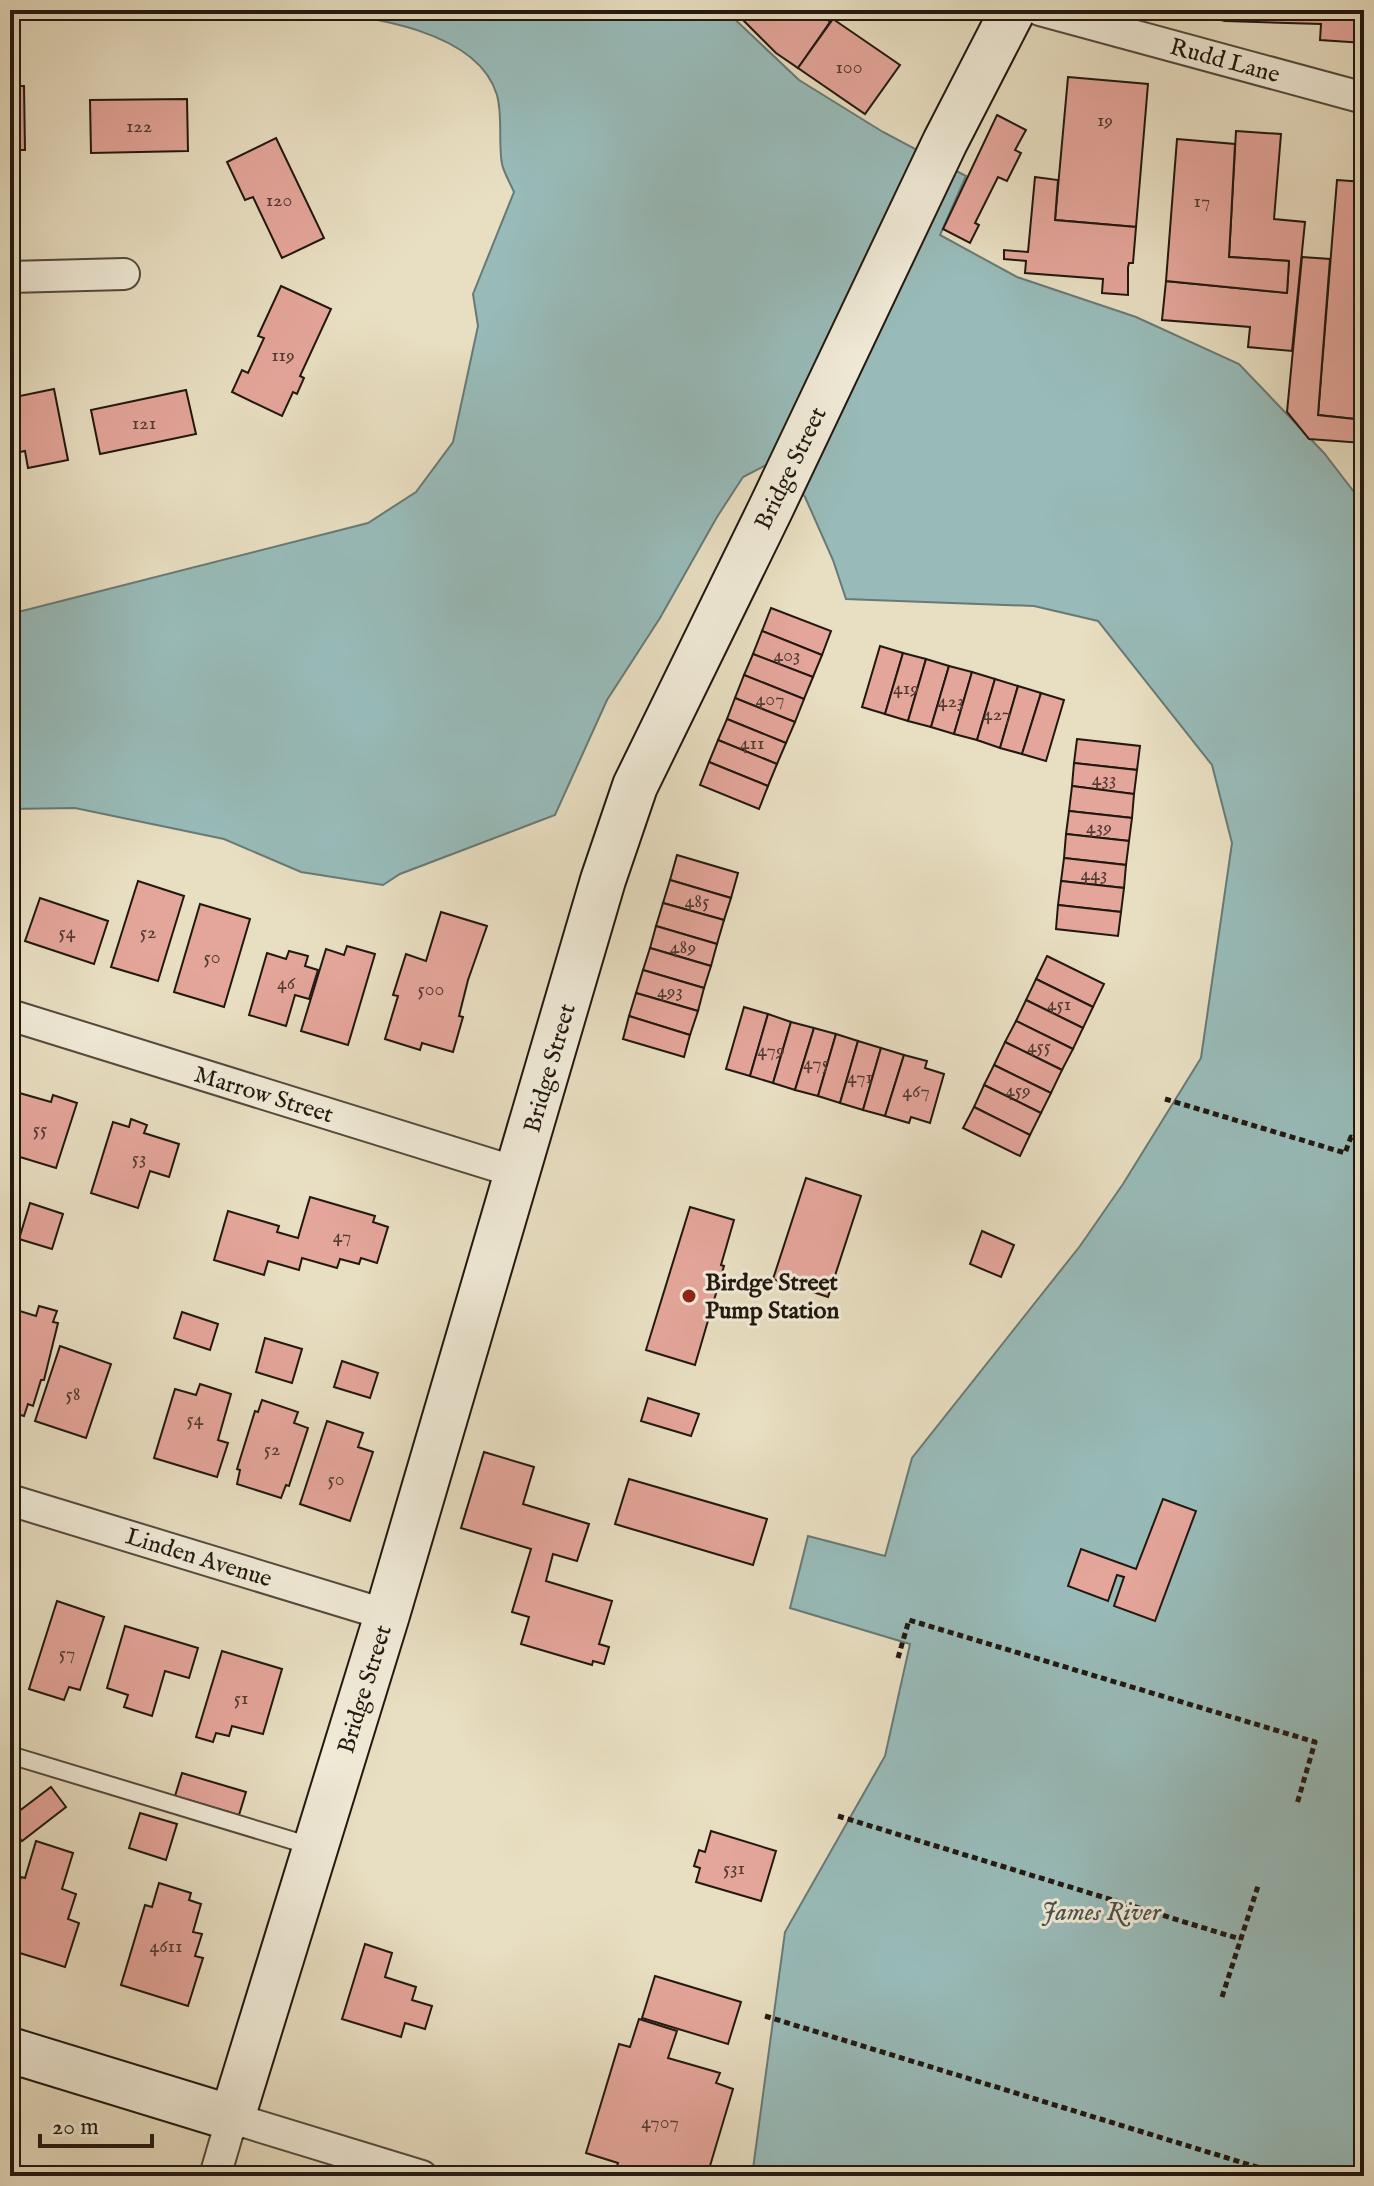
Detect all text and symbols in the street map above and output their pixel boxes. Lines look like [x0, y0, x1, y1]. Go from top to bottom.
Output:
street label: Rudd Lane [1166, 32, 1283, 91]
house number: 100 [835, 55, 863, 80]
house number: 19 [1097, 108, 1113, 133]
house number: 122 [126, 114, 152, 139]
house number: 120 [266, 188, 292, 213]
house number: 17 [1194, 189, 1210, 214]
house number: 119 [271, 343, 295, 368]
street label: Bridge Street [748, 402, 834, 535]
house number: 121 [132, 411, 156, 436]
house number: 403 [773, 643, 801, 668]
house number: 419 [893, 676, 919, 701]
house number: 407 [756, 687, 784, 712]
house number: 423 [938, 689, 964, 714]
house number: 427 [983, 702, 1011, 727]
house number: 411 [740, 731, 764, 756]
house number: 433 [1092, 767, 1116, 792]
house number: 439 [1086, 815, 1112, 840]
house number: 443 [1080, 862, 1108, 887]
house number: 485 [685, 889, 709, 914]
house number: 54 [59, 920, 76, 945]
house number: 52 [140, 920, 156, 945]
house number: 489 [670, 935, 696, 960]
house number: 50 [204, 945, 221, 970]
house number: 46 [277, 971, 296, 996]
house number: 500 [418, 977, 444, 1002]
house number: 493 [657, 979, 683, 1004]
house number: 451 [1047, 992, 1071, 1017]
street label: Bridge Street [517, 1000, 584, 1136]
house number: 455 [1027, 1034, 1051, 1059]
house number: 479 [757, 1038, 785, 1063]
house number: 475 [803, 1051, 829, 1076]
street label: Marrow Street [190, 1060, 337, 1131]
house number: 471 [847, 1065, 873, 1090]
house number: 459 [1005, 1078, 1031, 1103]
house number: 467 [902, 1079, 930, 1104]
house number: 55 [33, 1117, 47, 1142]
house number: 53 [132, 1146, 146, 1171]
house number: 47 [333, 1224, 351, 1249]
place label: Birdge Street Pump Station [705, 1268, 839, 1327]
marker: Birdge Street Pump Station [680, 1287, 698, 1305]
house number: 58 [65, 1382, 81, 1407]
house number: 54 [187, 1407, 204, 1432]
house number: 52 [264, 1437, 280, 1462]
house number: 50 [328, 1467, 345, 1492]
street label: Linden Avenue [122, 1521, 276, 1595]
street label: Bridge Street [331, 1621, 400, 1757]
house number: 57 [59, 1641, 75, 1666]
house number: 51 [234, 1686, 248, 1711]
house number: 531 [723, 1856, 745, 1881]
water label: James River [1042, 1896, 1162, 1929]
house number: 4611 [149, 1934, 183, 1959]
scale bar [40, 2098, 152, 2148]
house number: 4707 [641, 2110, 679, 2135]
text: 20 m [52, 2112, 99, 2143]

